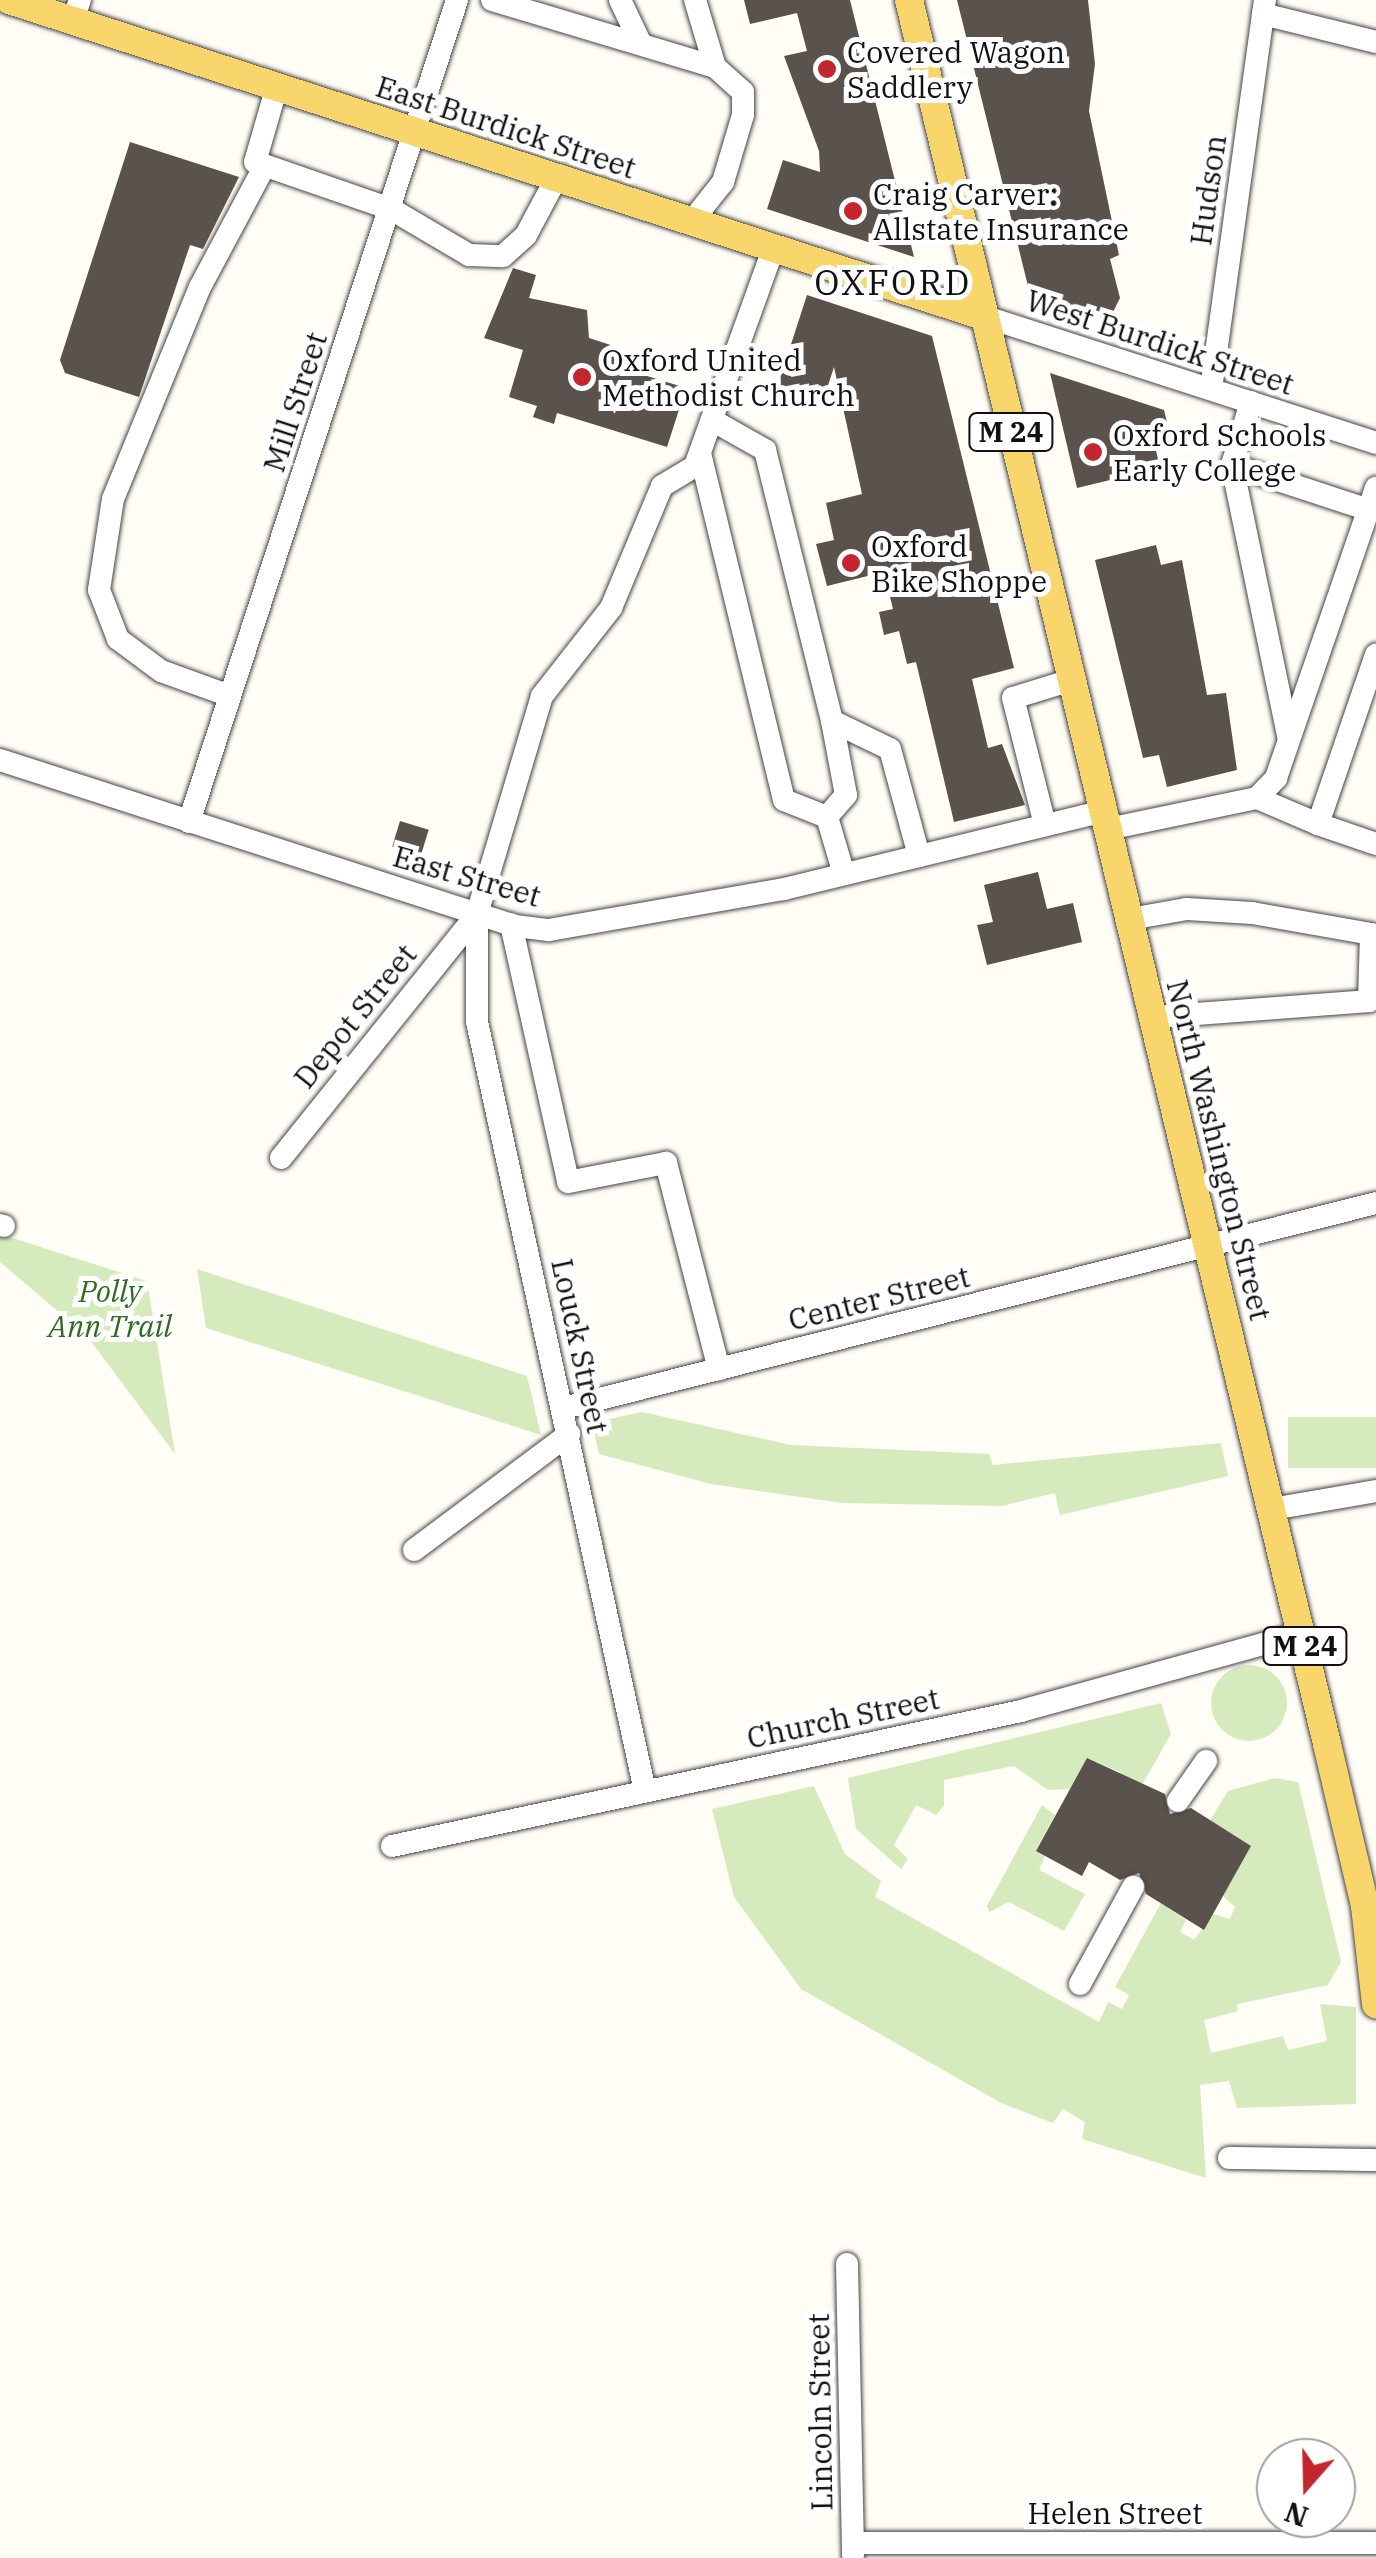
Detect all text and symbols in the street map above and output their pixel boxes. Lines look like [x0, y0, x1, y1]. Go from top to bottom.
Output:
place label: Covered Wagon Saddlery [847, 34, 1065, 104]
marker: Covered Wagon Saddlery [816, 58, 838, 80]
street label: East Burdick Street [371, 68, 641, 186]
street label: Hudson [1182, 132, 1234, 248]
place label: Craig Carver: Allstate Insurance [873, 176, 1129, 246]
marker: Craig Carver: Allstate Insurance [842, 200, 864, 222]
district label: OXFORD [814, 261, 972, 303]
street label: West Burdick Street [1022, 282, 1298, 402]
street label: Mill Street [256, 328, 334, 476]
place label: Oxford United Methodist Church [602, 342, 855, 412]
marker: Oxford United Methodist Church [571, 366, 593, 388]
road number: M 24 [966, 409, 1056, 455]
place label: Oxford Schools Early College [1113, 417, 1326, 488]
marker: Oxford Schools Early College [1082, 441, 1104, 463]
place label: Oxford Bike Shoppe [871, 528, 1047, 598]
marker: Oxford Bike Shoppe [840, 552, 862, 574]
street label: East Street [389, 838, 545, 914]
street label: Depot Street [286, 937, 424, 1095]
street label: North Washington Street [1159, 976, 1279, 1324]
street label: Louck Street [544, 1255, 616, 1437]
street label: Center Street [785, 1258, 973, 1338]
park label: Polly Ann Trail [48, 1273, 172, 1344]
road number: M 24 [1260, 1623, 1350, 1669]
street label: Church Street [744, 1680, 942, 1756]
street label: Lincoln Street [800, 2313, 840, 2511]
north arrow [1256, 2438, 1356, 2538]
text: N [1280, 2494, 1313, 2536]
street label: Helen Street [1027, 2495, 1203, 2531]

